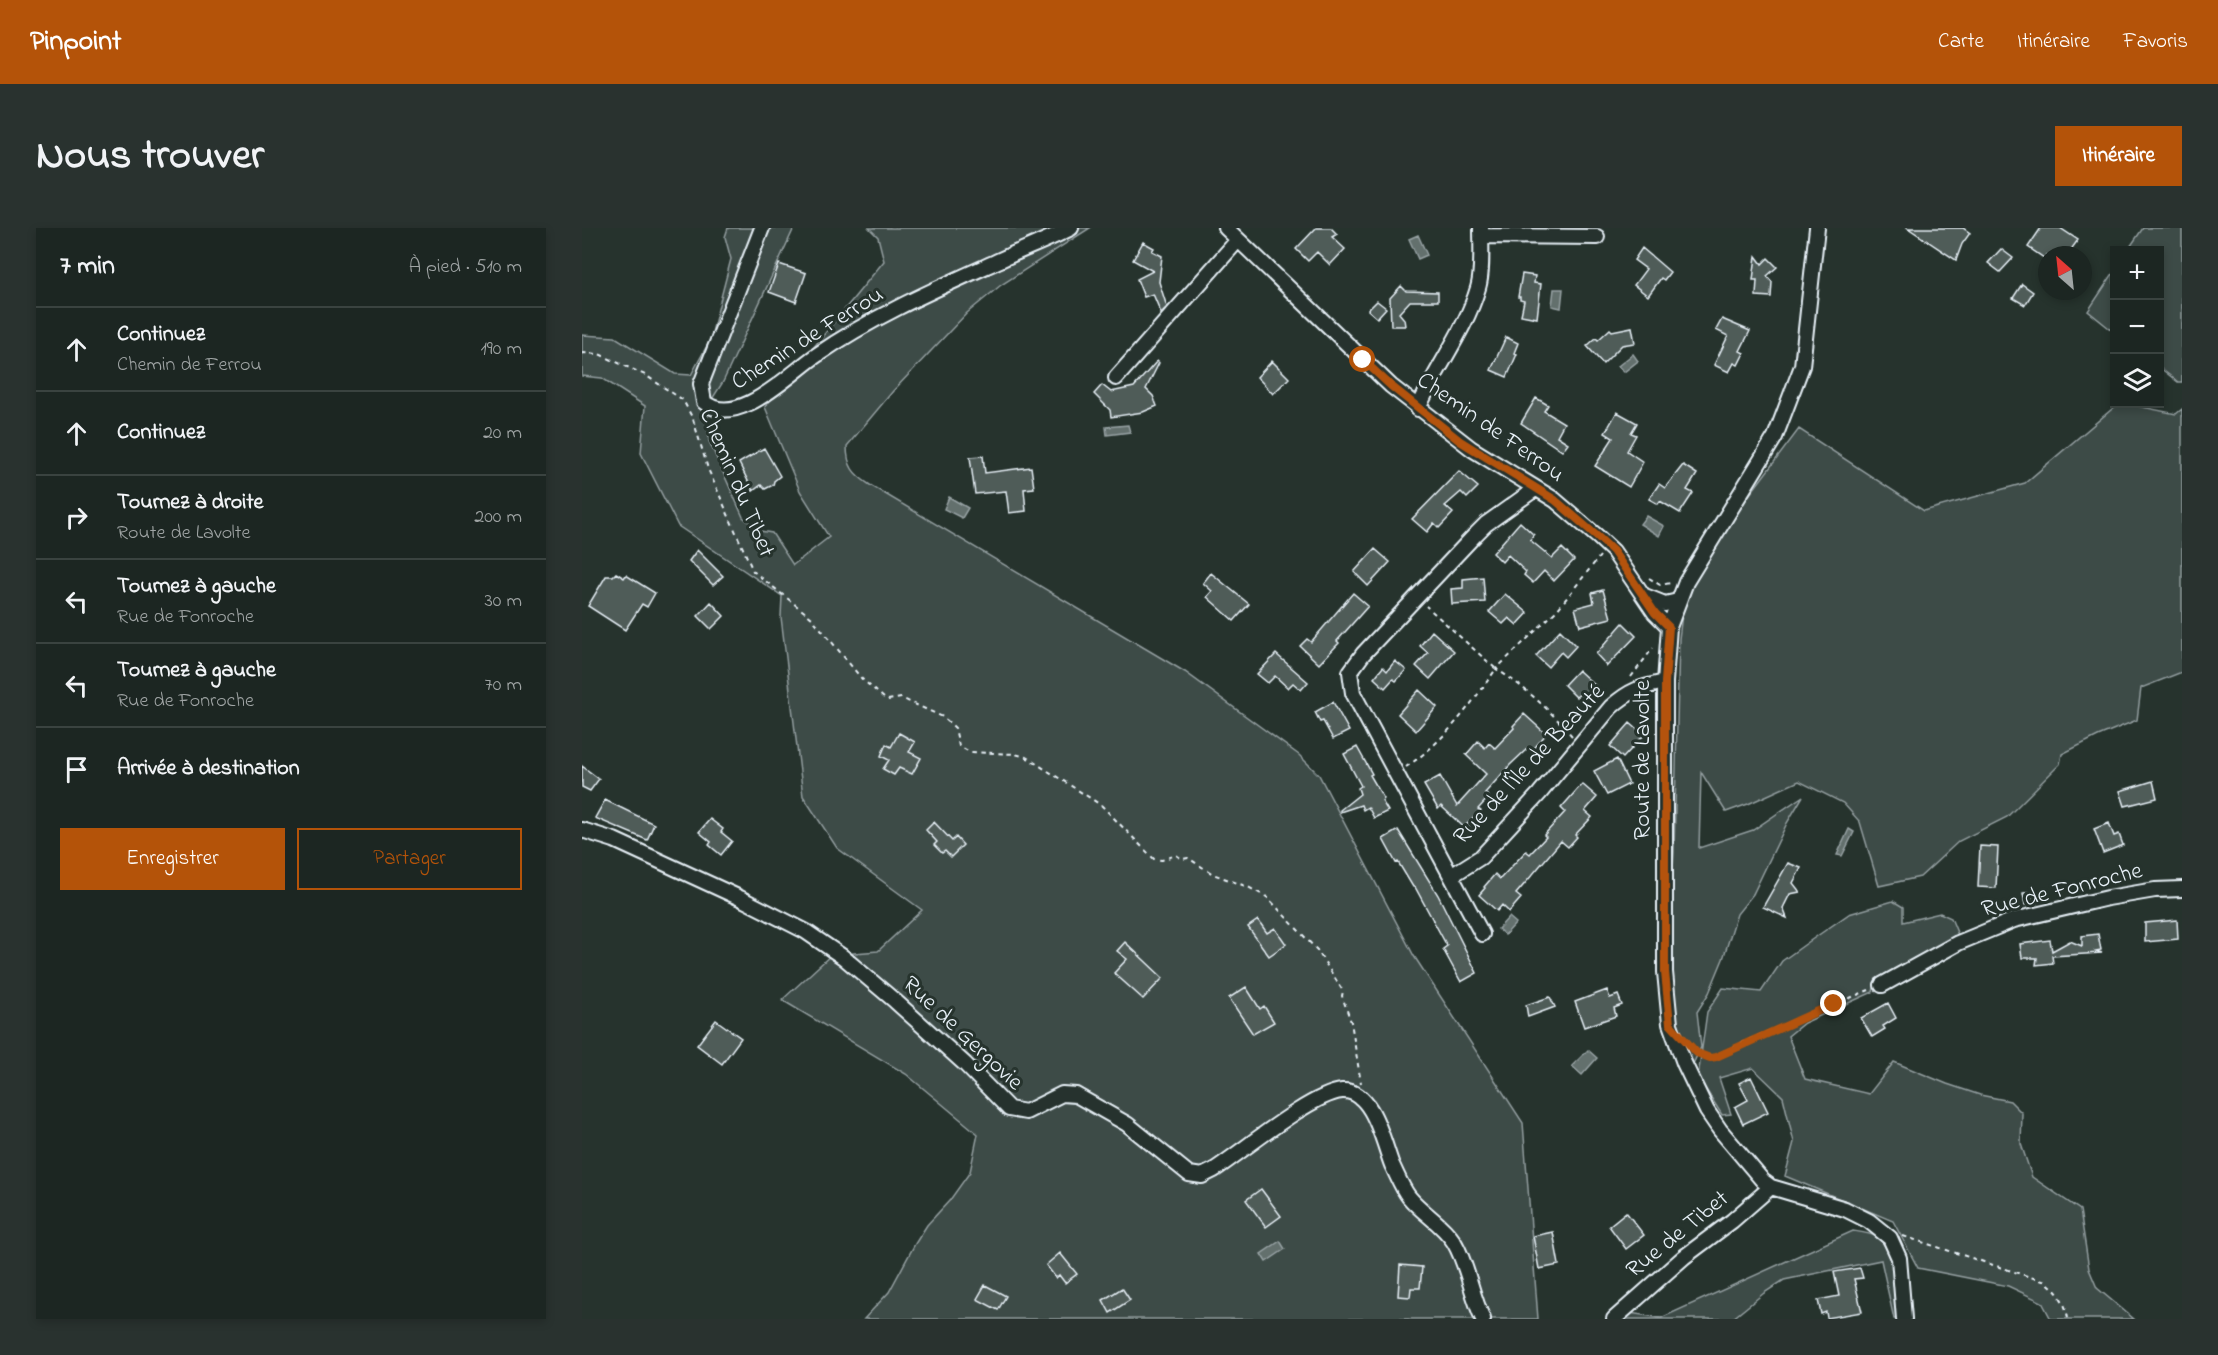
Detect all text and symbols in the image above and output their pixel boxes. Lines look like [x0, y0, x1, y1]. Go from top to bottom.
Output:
text: Pinpoint [30, 22, 121, 63]
text: Carte [1938, 27, 1984, 57]
text: Itinéraire [2017, 27, 2090, 57]
text: Favoris [2123, 27, 2188, 57]
text: Nous trouver [36, 126, 264, 187]
button: Itinéraire [2055, 126, 2182, 186]
north arrow [2038, 246, 2092, 300]
map controls [2110, 246, 2164, 408]
button: + [2110, 246, 2164, 300]
text: 7 min [60, 248, 115, 286]
text: À pied · 510 m [409, 253, 522, 282]
street label: Chemin de Ferrou [725, 278, 891, 400]
button: − [2110, 300, 2164, 354]
text: Continuez [117, 319, 205, 351]
icon: ahead [60, 333, 93, 366]
text: 190 m [480, 335, 522, 364]
route start [1349, 346, 1375, 372]
text: Chemin de Ferrou [117, 351, 262, 380]
button: layers [2110, 354, 2164, 408]
street label: Chemin de Ferrou [1409, 364, 1571, 492]
street label: Chemin du Tibet [689, 403, 783, 563]
icon: ahead [60, 417, 93, 450]
text: Continuez [117, 417, 205, 449]
text: 20 m [483, 419, 522, 448]
text: Tournez à droite [117, 487, 263, 519]
icon: right [60, 501, 93, 534]
text: 200 m [474, 503, 522, 532]
text: Route de Lavolte [117, 519, 250, 548]
text: Tournez à gauche [117, 571, 276, 603]
icon: left [60, 585, 93, 618]
text: 30 m [485, 587, 522, 616]
text: Rue de Fonroche [117, 603, 254, 632]
text: Tournez à gauche [117, 655, 276, 687]
icon: left [60, 669, 93, 702]
text: 70 m [485, 671, 522, 700]
street label: Rue de l'Île de Beauté [1446, 676, 1614, 854]
street label: Route de Lavolte [1626, 680, 1661, 840]
text: Rue de Fonroche [117, 687, 254, 716]
icon: arrive [60, 753, 93, 786]
text: Arrivée à destination [117, 753, 300, 785]
button: Enregistrer [60, 828, 285, 890]
button: Partager [297, 828, 522, 890]
street label: Rue de Fonroche [1978, 854, 2146, 928]
street label: Rue de Gergovie [893, 968, 1031, 1100]
route end [1820, 990, 1846, 1016]
street label: Rue de Tibet [1619, 1183, 1737, 1287]

